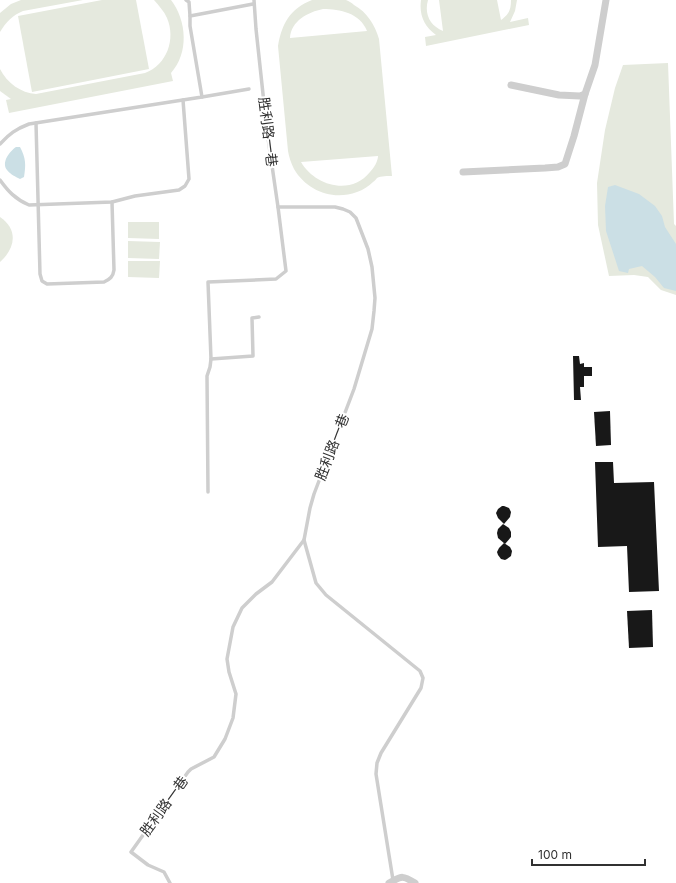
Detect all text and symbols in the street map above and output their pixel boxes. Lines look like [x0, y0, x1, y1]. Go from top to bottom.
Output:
street label: 胜利路一巷 [256, 96, 281, 168]
street label: 胜利路一巷 [311, 411, 352, 483]
street label: 胜利路一巷 [136, 772, 191, 839]
scale bar [532, 841, 645, 867]
text: 100 m [538, 847, 572, 862]

